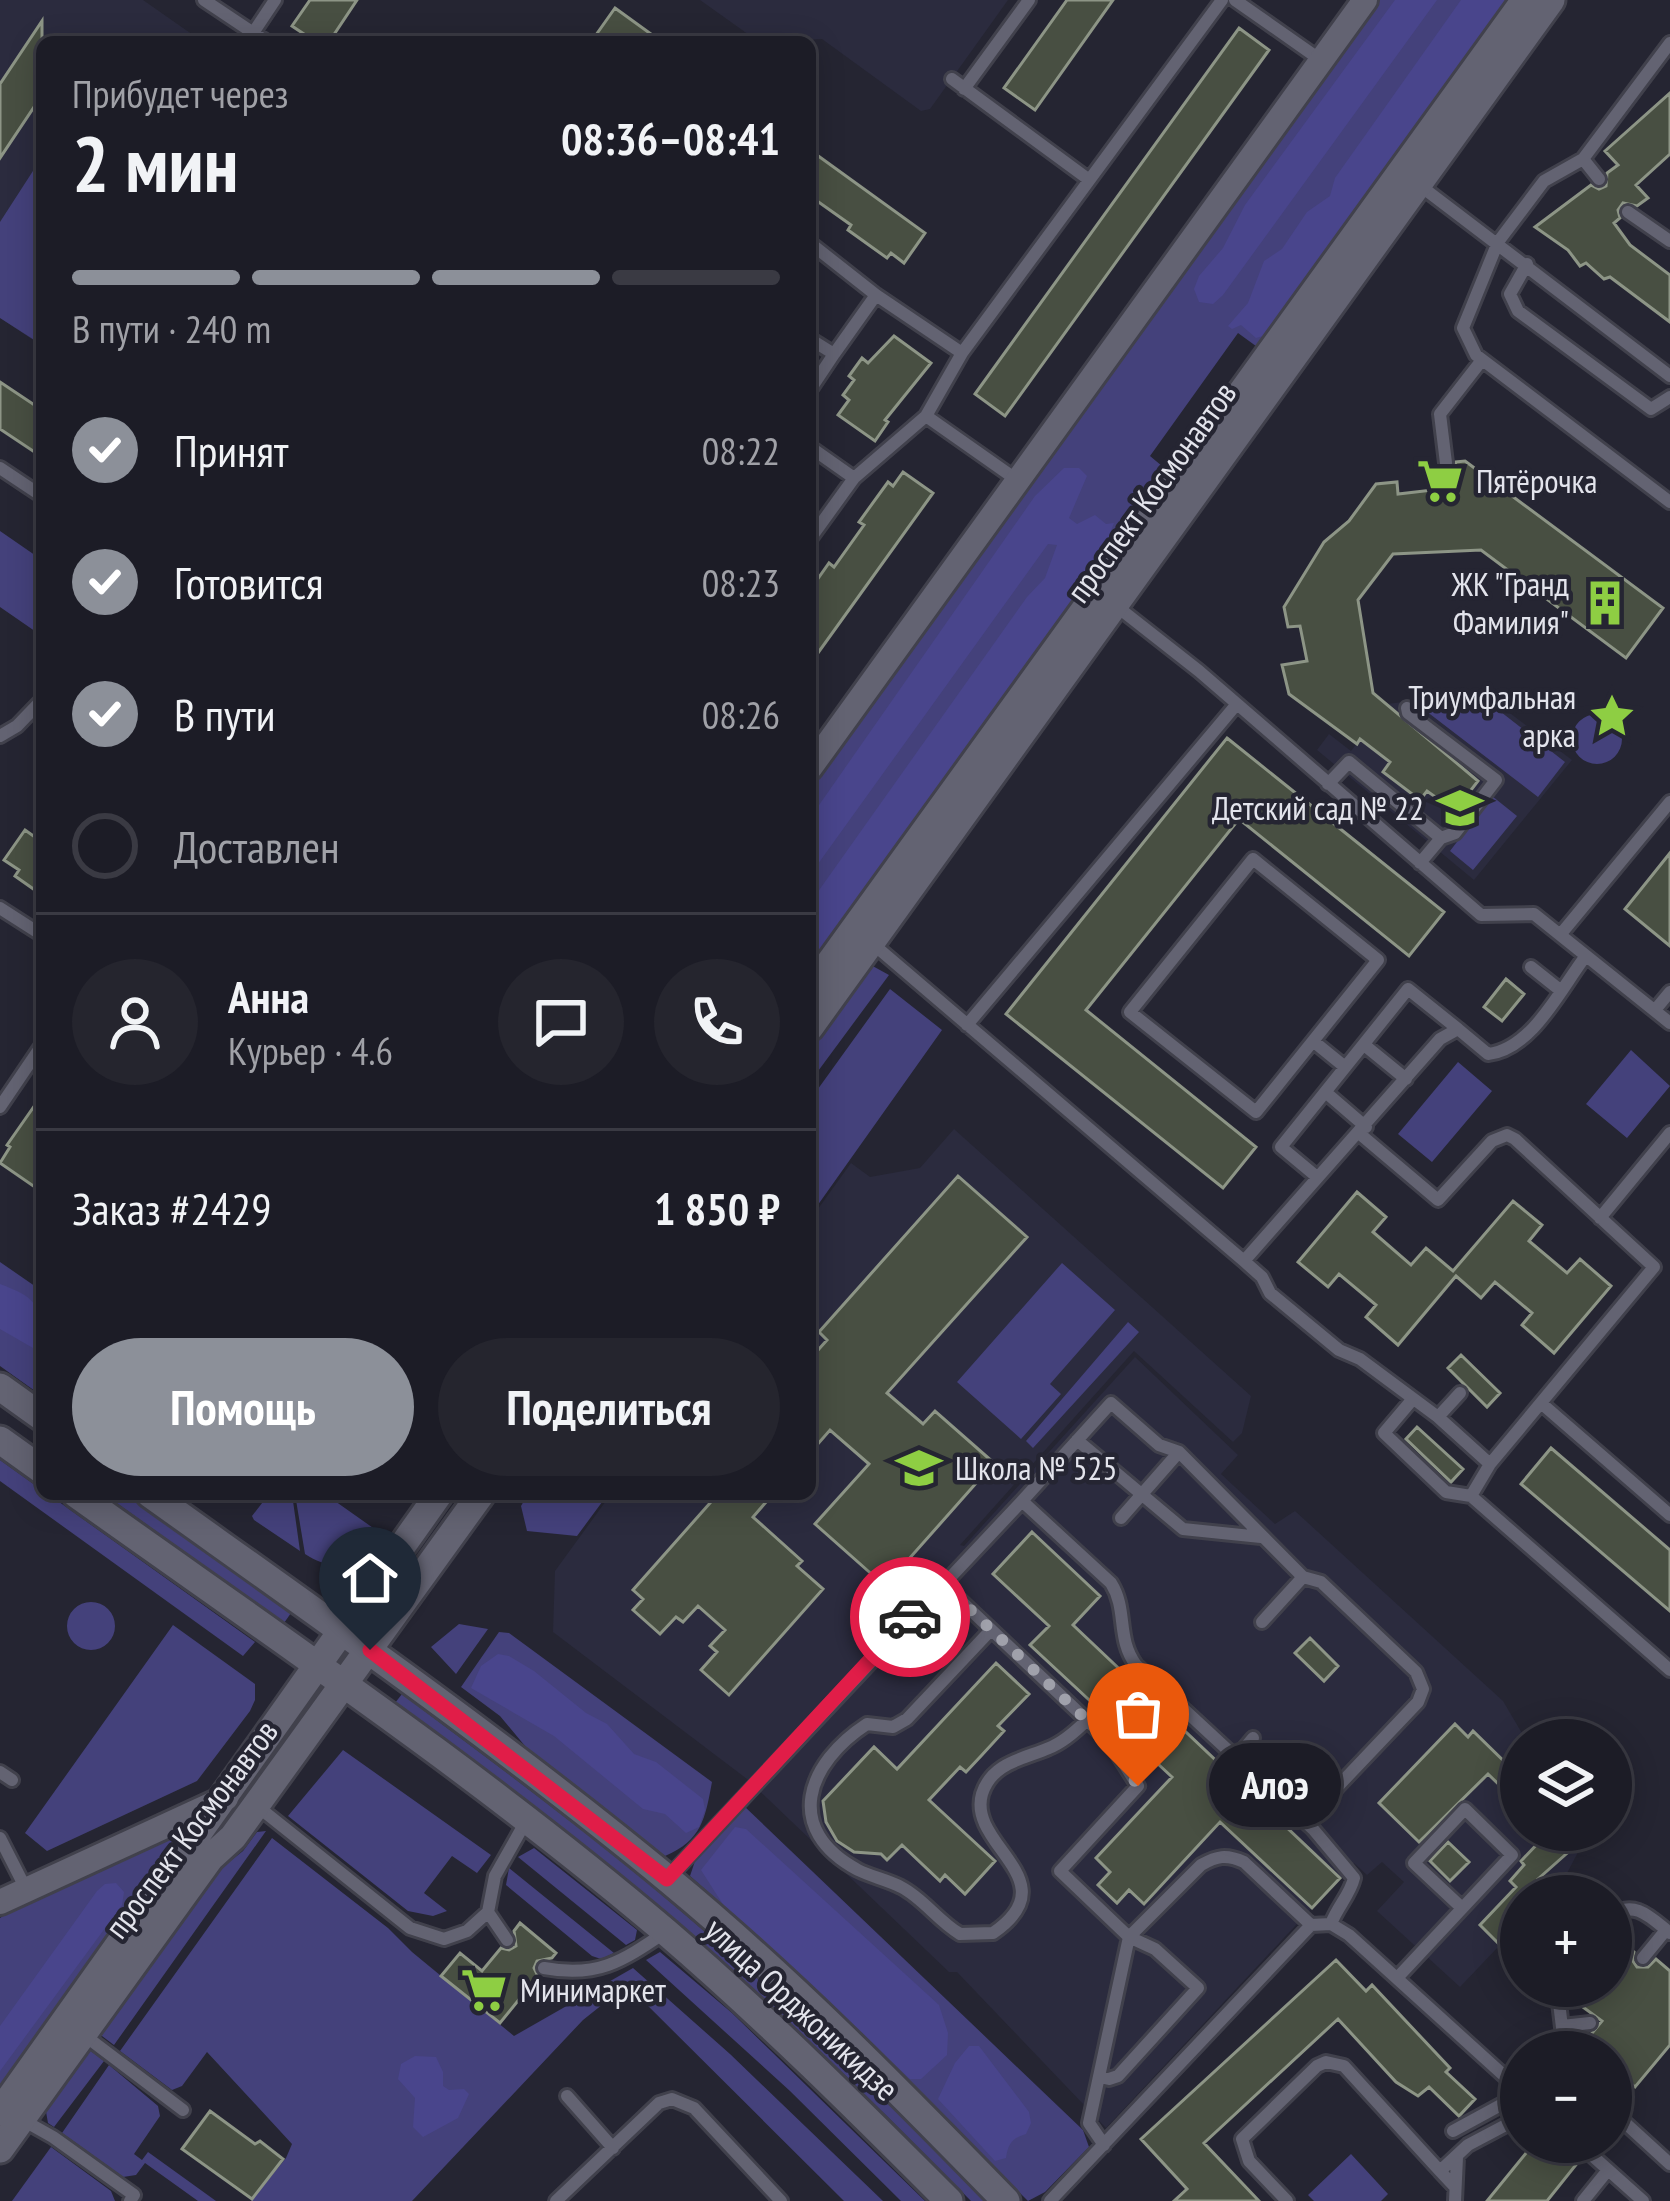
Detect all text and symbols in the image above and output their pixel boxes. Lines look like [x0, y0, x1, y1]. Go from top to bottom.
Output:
text: Прибудет через [72, 68, 289, 119]
text: 08:36–08:41 [561, 109, 780, 167]
text: 2 мин [72, 113, 238, 214]
text: В пути · 240 m [72, 303, 271, 354]
street label: проспект Космонавтов [1056, 373, 1245, 611]
icon: check [72, 417, 138, 483]
text: Принят [174, 421, 288, 479]
text: 08:22 [702, 425, 780, 476]
supermarket icon: Пятёрочка [1415, 456, 1465, 506]
place label: Пятёрочка [1476, 459, 1598, 502]
icon: check [72, 549, 138, 615]
text: Готовится [174, 553, 323, 611]
text: 08:23 [702, 557, 780, 608]
place label: ЖК "Гранд Фамилия" [1450, 562, 1569, 643]
building icon: ЖК "Гранд Фамилия" [1580, 578, 1630, 628]
place label: Триумфальная арка [1408, 675, 1576, 756]
icon: check [72, 681, 138, 747]
text: В пути [174, 685, 275, 743]
text: 08:26 [702, 689, 780, 740]
place icon: Триумфальная арка [1587, 691, 1637, 741]
school or university icon: Детский сад № 22 [1435, 783, 1485, 833]
place label: Детский сад № 22 [1212, 786, 1424, 829]
text: Доставлен [174, 817, 340, 875]
button: person [72, 959, 198, 1085]
button: chat [498, 959, 624, 1085]
button: phone [654, 959, 780, 1085]
text: Анна [228, 967, 309, 1025]
text: Курьер · 4.6 [228, 1025, 393, 1076]
text: Заказ #2429 [72, 1179, 272, 1237]
text: 1 850 ₽ [654, 1179, 780, 1237]
button: Помощь [72, 1338, 414, 1476]
button: Поделиться [438, 1338, 780, 1476]
school or university icon: Школа № 525 [894, 1443, 944, 1493]
place label: Школа № 525 [955, 1446, 1117, 1489]
pin [319, 1527, 421, 1650]
icon: home [337, 1545, 403, 1611]
courier [850, 1557, 970, 1677]
icon: car [877, 1584, 943, 1650]
pin [1087, 1663, 1189, 1786]
icon: bag [1105, 1681, 1171, 1747]
street label: проспект Космонавтов [94, 1711, 287, 1946]
map controls [1500, 1719, 1632, 2163]
button: layers [1500, 1719, 1632, 1851]
callout: Алоэ [1210, 1744, 1342, 1828]
text: Алоэ [1241, 1759, 1309, 1810]
button: + [1500, 1875, 1632, 2007]
street label: улица Орджоникидзе [697, 1908, 908, 2109]
supermarket icon: Минимаркет [459, 1965, 509, 2015]
place label: Минимаркет [520, 1968, 666, 2011]
button: − [1500, 2031, 1632, 2163]

